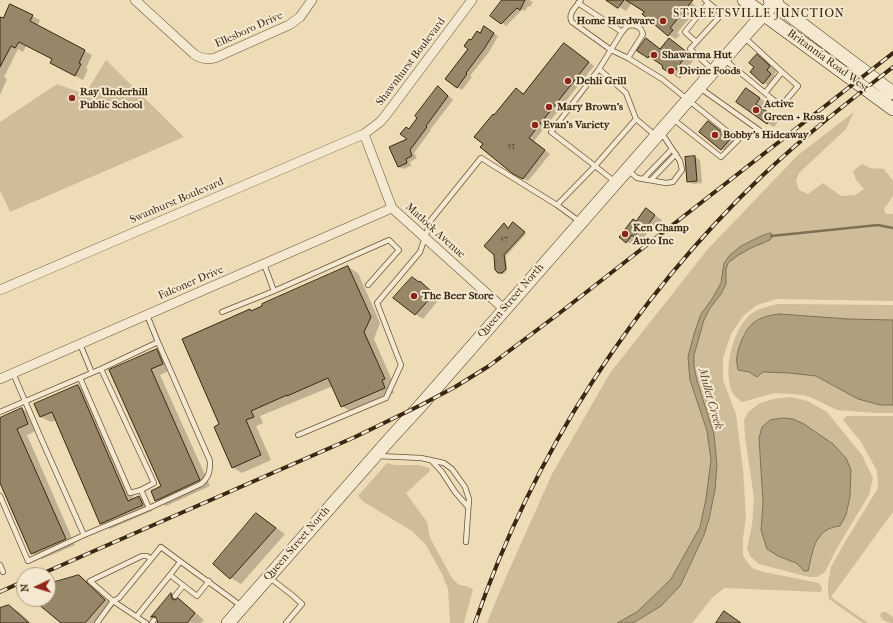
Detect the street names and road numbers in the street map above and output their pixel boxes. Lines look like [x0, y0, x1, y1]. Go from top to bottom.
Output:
street label: Ellesboro Drive [213, 9, 285, 51]
street label: Shawnhurst Boulevard [374, 15, 448, 109]
street label: Britannia Road West [785, 27, 871, 95]
street label: Swanhurst Boulevard [128, 175, 226, 227]
street label: Matlock Avenue [402, 201, 468, 261]
street label: Queen Street North [475, 261, 547, 341]
street label: Falconer Drive [156, 263, 226, 303]
street label: Queen Street North [261, 504, 333, 584]

